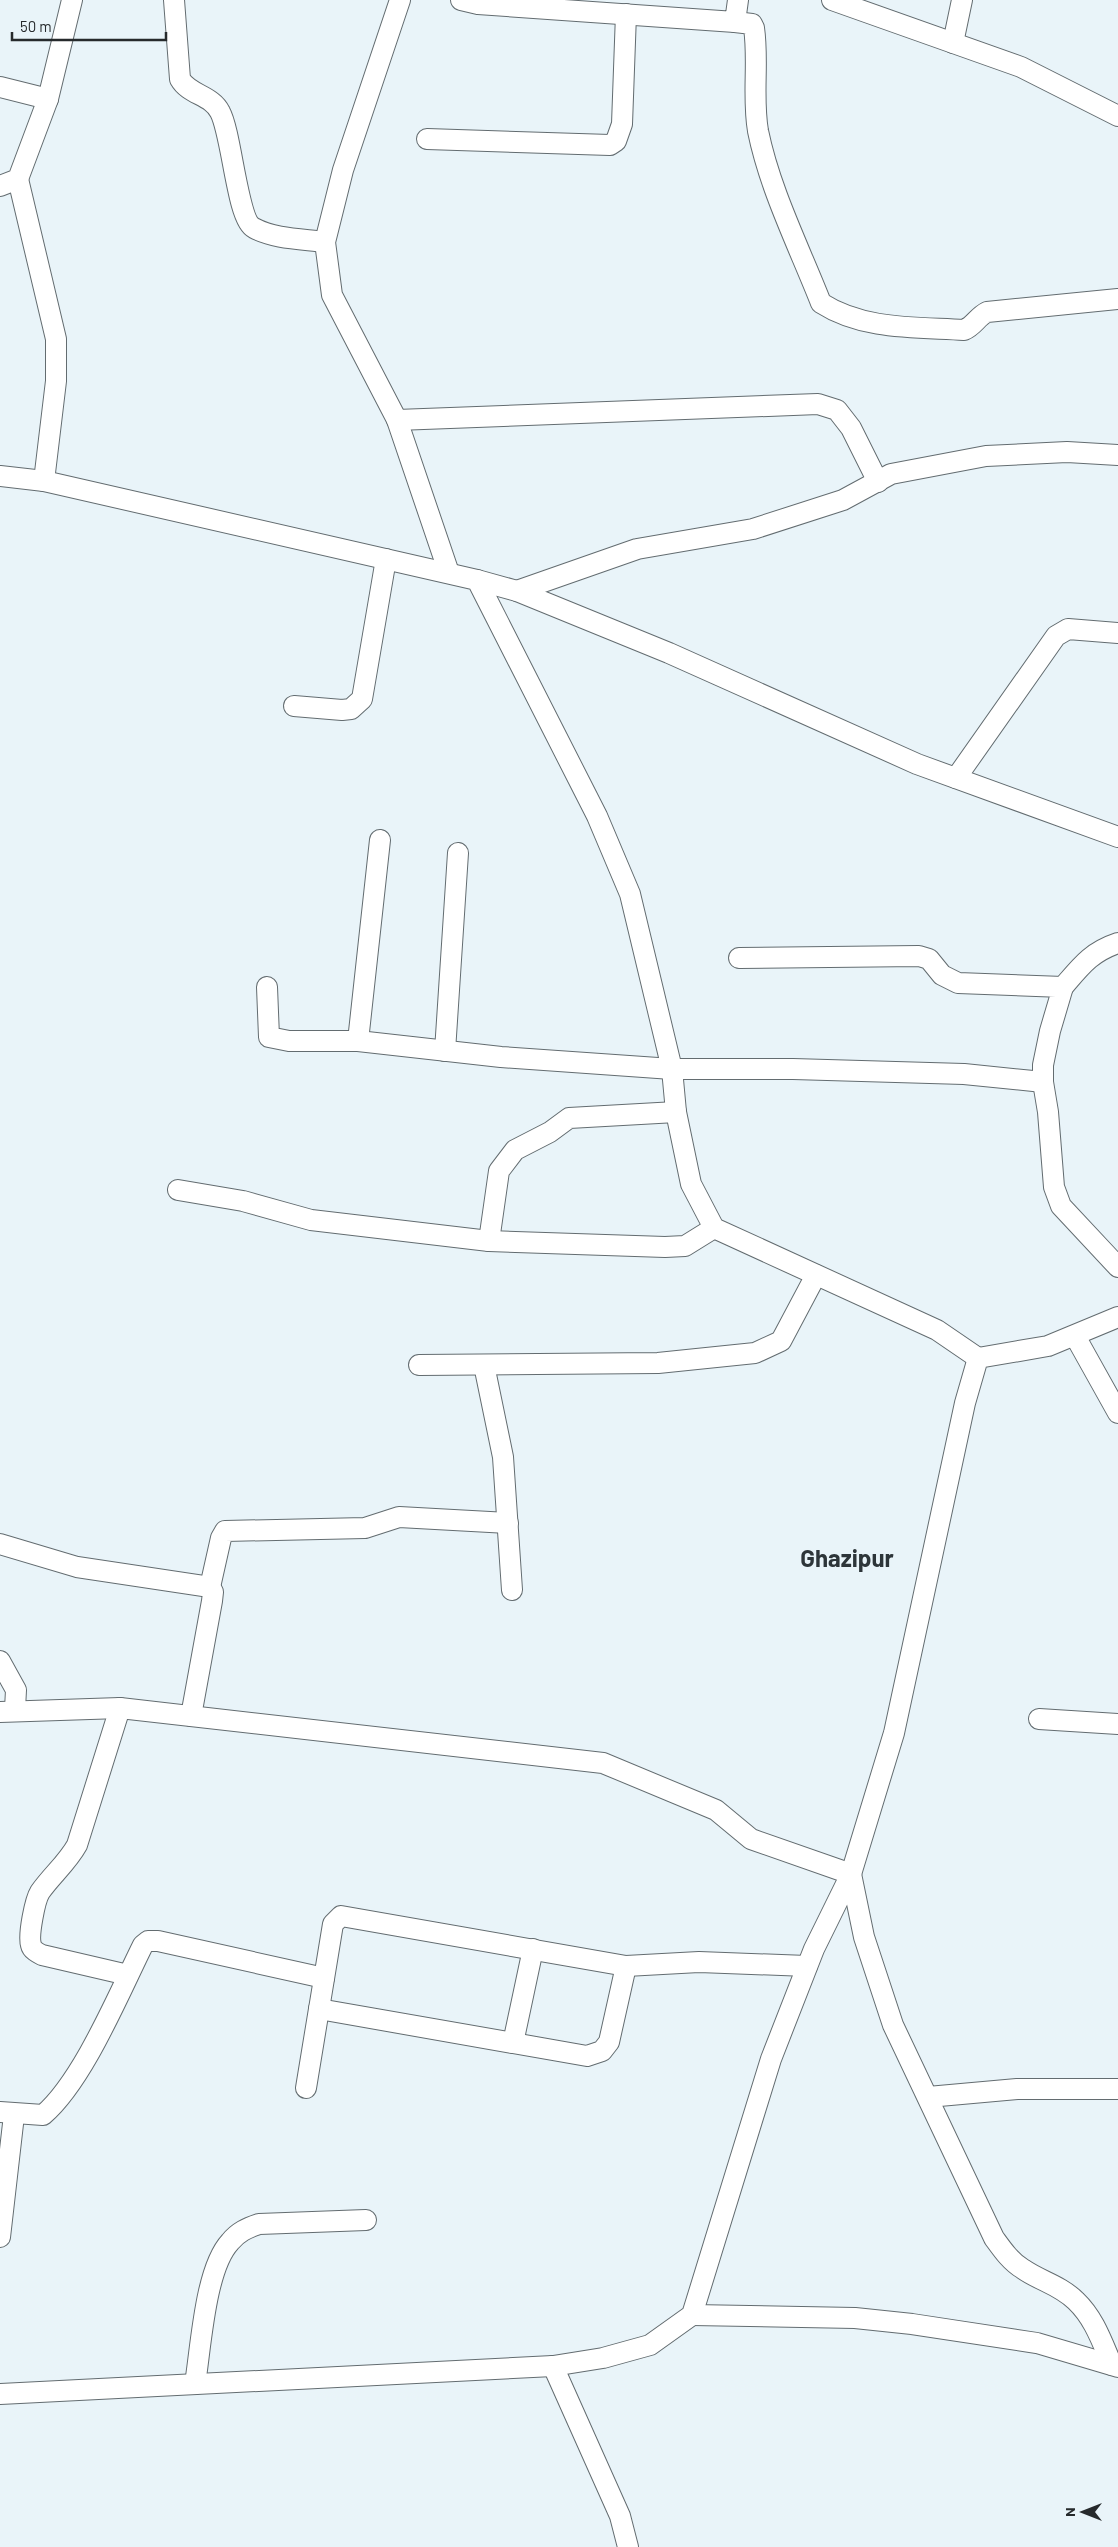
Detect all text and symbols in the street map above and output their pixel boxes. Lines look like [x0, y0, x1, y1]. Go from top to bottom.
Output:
scale bar [12, 10, 166, 42]
text: 50 m [20, 17, 52, 35]
district label: Ghazipur [800, 1543, 894, 1572]
north arrow [1058, 2487, 1108, 2537]
text: N [1061, 2507, 1078, 2517]

